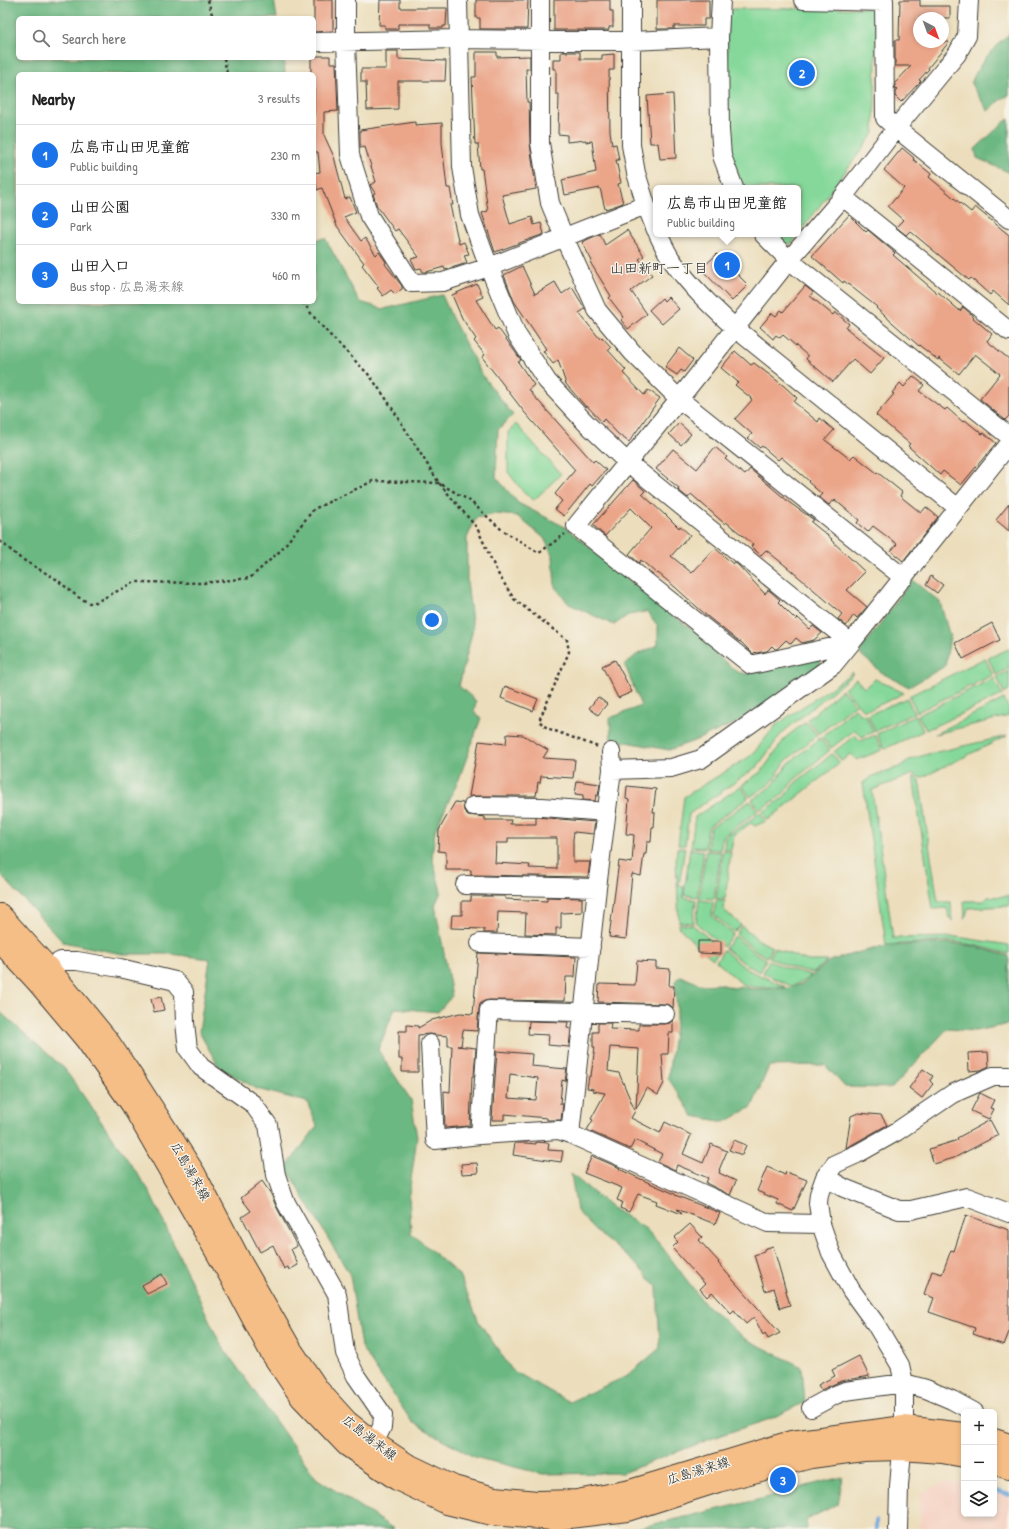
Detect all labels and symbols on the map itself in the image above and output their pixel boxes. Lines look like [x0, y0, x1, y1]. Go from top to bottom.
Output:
north arrow [913, 12, 949, 48]
pin: 2 [789, 58, 815, 88]
pin: 1 [714, 250, 740, 280]
district label: 山田新町一丁目 [610, 258, 708, 277]
your location [422, 610, 442, 630]
street label: 広島湯来線 [167, 1138, 216, 1205]
street label: 広島湯来線 [339, 1410, 402, 1465]
street label: 広島湯来線 [664, 1452, 733, 1488]
pin: 3 [770, 1465, 796, 1495]

